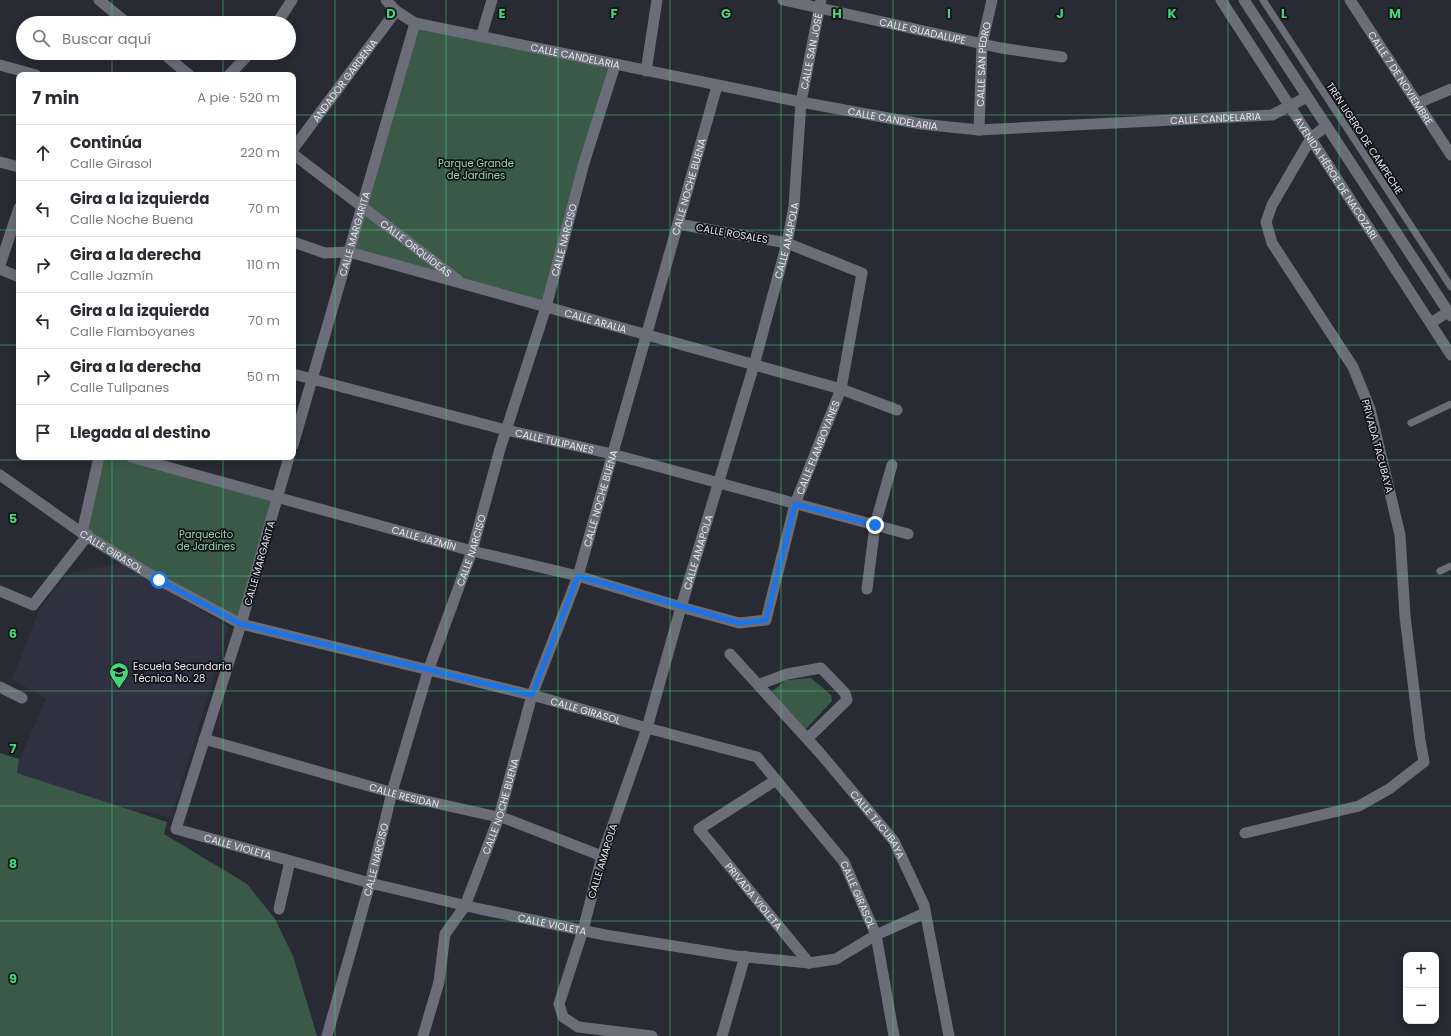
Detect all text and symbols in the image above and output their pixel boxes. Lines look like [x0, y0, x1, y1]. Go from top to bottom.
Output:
text: D [386, 4, 396, 23]
text: E [498, 4, 506, 23]
text: F [610, 4, 618, 23]
text: G [721, 4, 731, 23]
text: H [832, 4, 842, 23]
text: I [947, 4, 951, 23]
text: J [1056, 4, 1064, 23]
text: K [1167, 4, 1177, 23]
text: L [1281, 4, 1287, 23]
text: M [1389, 4, 1401, 23]
street label: CALLE SAN JOSÉ [797, 12, 826, 91]
street label: CALLE GUADALUPE [878, 14, 967, 48]
search box [16, 16, 296, 60]
street label: CALLE SAN PEDRO [973, 20, 995, 107]
icon: search [30, 27, 52, 49]
text: Buscar aquí [62, 28, 151, 49]
street label: CALLE 7 DE NOVIEMBRE [1364, 28, 1436, 128]
street label: ANDADOR GARDENIA [309, 35, 381, 125]
street label: CALLE CANDELARIA [529, 40, 622, 73]
street label: TREN LIGERO DE CAMPECHE [1323, 79, 1407, 197]
text: 7 min [32, 86, 79, 110]
text: A pie · 520 m [197, 88, 280, 107]
street label: CALLE CANDELARIA [847, 104, 939, 134]
street label: CALLE CANDELARIA [1170, 109, 1262, 128]
street label: AVENIDA HÉROE DE NACOZARI [1291, 114, 1381, 242]
text: Continúa [70, 132, 142, 153]
street label: CALLE NOCHE BUENA [668, 136, 710, 237]
icon: ahead [32, 142, 54, 164]
text: 220 m [240, 143, 280, 162]
text: Calle Girasol [70, 154, 152, 173]
park label: Parque Grande de Jardines [438, 156, 514, 183]
text: Gira a la izquierda [70, 188, 209, 209]
street label: CALLE MARGARITA [335, 189, 374, 278]
icon: left [32, 198, 54, 220]
text: 70 m [248, 199, 280, 218]
street label: CALLE NARCISO [547, 202, 581, 278]
street label: CALLE AMAPOLA [771, 202, 802, 281]
text: Calle Noche Buena [70, 210, 193, 229]
street label: CALLE ORQUÍDEAS [377, 216, 455, 281]
street label: CALLE ROSALES [695, 220, 769, 247]
text: Gira a la derecha [70, 244, 201, 265]
icon: right [32, 254, 54, 276]
text: 110 m [247, 255, 280, 274]
text: Calle Jazmín [70, 266, 153, 285]
text: Gira a la izquierda [70, 300, 209, 321]
street label: CALLE ARALIA [563, 305, 629, 337]
icon: left [32, 310, 54, 332]
text: 70 m [248, 311, 280, 330]
text: Calle Flamboyanes [70, 322, 195, 341]
text: Gira a la derecha [70, 356, 201, 377]
icon: right [32, 366, 54, 388]
text: 50 m [247, 367, 280, 386]
text: Calle Tulipanes [70, 378, 169, 397]
street label: CALLE FLAMBOYANES [792, 398, 844, 497]
street label: PRIVADA TACUBAYA [1358, 398, 1397, 495]
icon: arrive [32, 422, 54, 444]
text: Llegada al destino [70, 422, 211, 443]
street label: CALLE TULIPANES [514, 425, 595, 458]
street label: CALLE NOCHE BUENA [580, 448, 621, 549]
text: 5 [9, 509, 17, 528]
street label: CALLE NARCISO [453, 513, 490, 588]
street label: CALLE AMAPOLA [680, 513, 717, 592]
route end [866, 516, 884, 534]
street label: CALLE MARGARITA [240, 519, 279, 607]
street label: CALLE JAZMÍN [390, 522, 458, 554]
street label: CALLE GIRASOL [77, 526, 147, 577]
park label: Parquecito de Jardines [177, 527, 235, 554]
route start [150, 571, 168, 589]
text: 6 [9, 624, 17, 643]
place label: Escuela Secundaria Técnica No. 28 [133, 659, 231, 686]
school or university icon: Escuela Secundaria Técnica No. 28 [108, 661, 130, 689]
street label: CALLE GIRASOL [549, 694, 623, 728]
text: 7 [10, 739, 17, 758]
street label: CALLE NOCHE BUENA [478, 756, 523, 857]
street label: CALLE RESIDAN [368, 779, 440, 812]
street label: CALLE TACUBAYA [846, 787, 908, 862]
street label: CALLE NARCISO [360, 821, 392, 898]
street label: CALLE AMAPOLA [584, 822, 621, 900]
street label: CALLE VIOLETA [202, 830, 274, 863]
text: 8 [9, 854, 17, 873]
street label: CALLE GIRASOL [836, 858, 879, 931]
street label: PRIVADA VIOLETA [721, 859, 786, 933]
street label: CALLE VIOLETA [516, 910, 588, 939]
map controls [1403, 952, 1439, 1024]
button: + [1403, 952, 1439, 988]
text: 9 [9, 969, 17, 988]
button: − [1403, 988, 1439, 1024]

